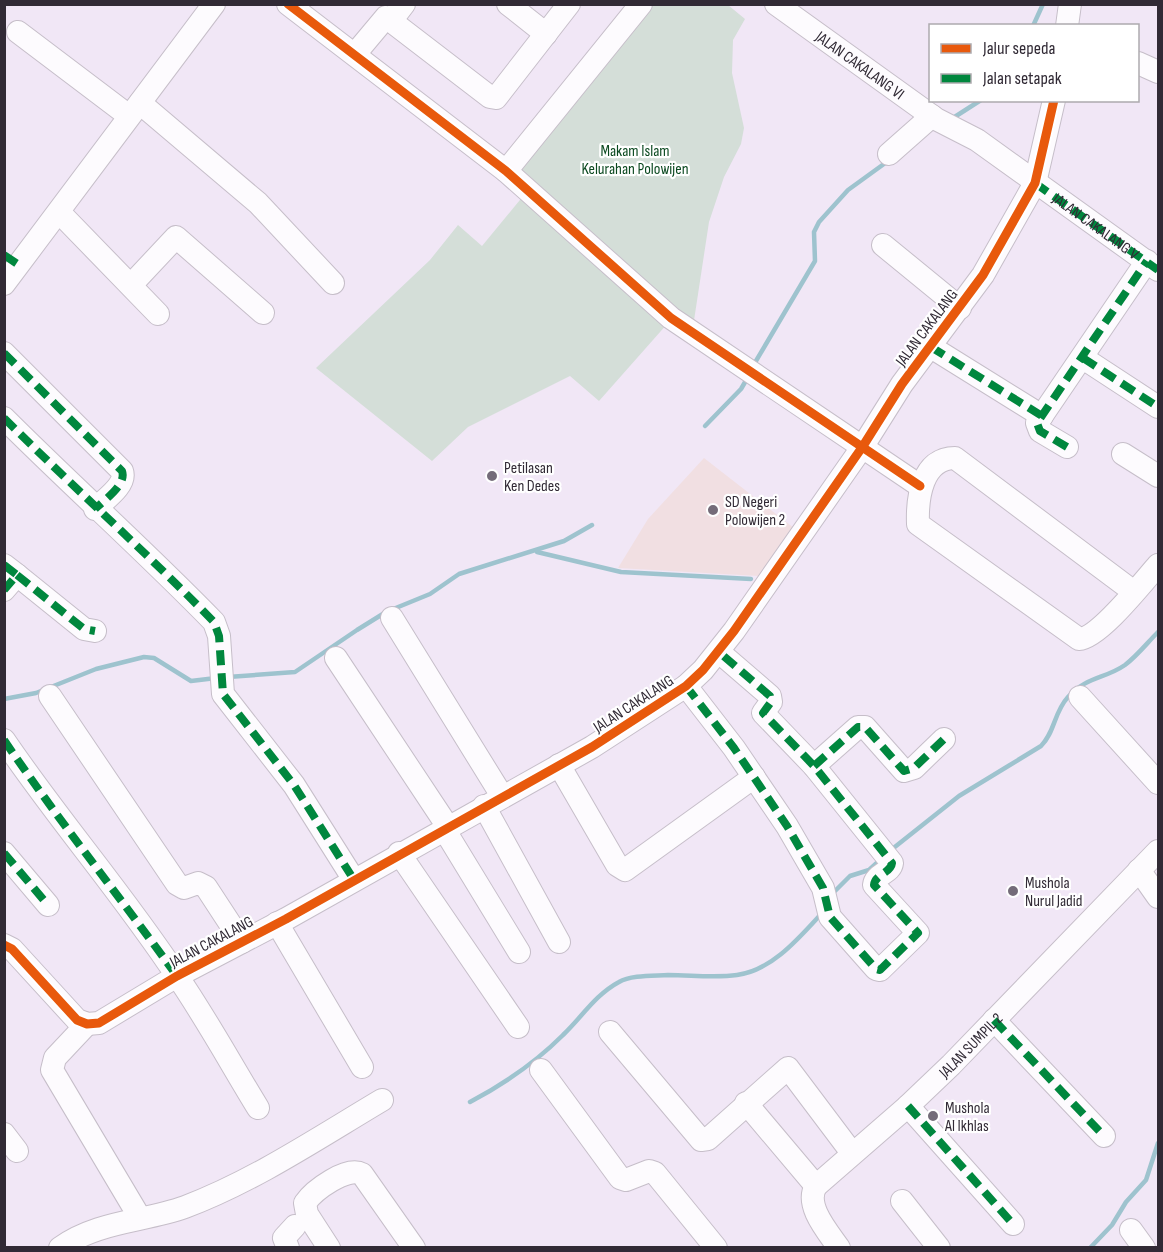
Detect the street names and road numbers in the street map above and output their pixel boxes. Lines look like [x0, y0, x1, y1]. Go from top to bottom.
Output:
street label: JALAN CAKALANG VI [811, 27, 908, 104]
street label: JALAN CAKALANG V [1048, 189, 1143, 265]
street label: JALAN CAKALANG [891, 286, 962, 371]
street label: JALAN CAKALANG [589, 671, 677, 738]
street label: JALAN CAKALANG [166, 912, 257, 973]
street label: JALAN SUMPIL 2 [935, 1010, 1007, 1083]

